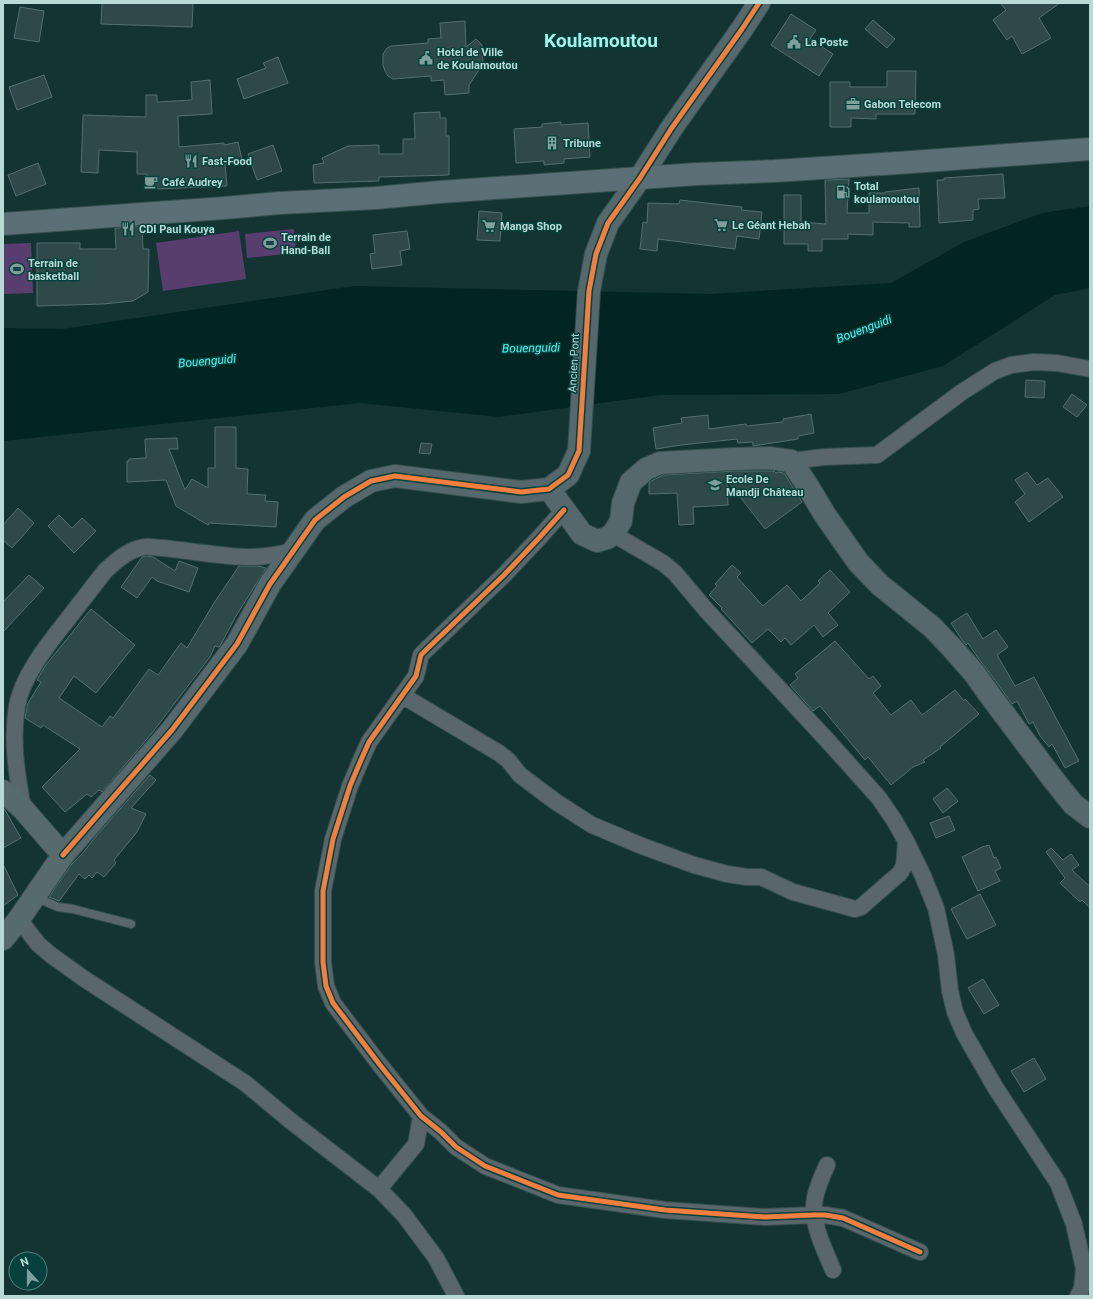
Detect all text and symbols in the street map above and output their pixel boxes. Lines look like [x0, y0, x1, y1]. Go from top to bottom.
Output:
district label: Koulamoutou [544, 29, 658, 52]
public building icon: La Poste [786, 34, 802, 50]
place label: La Poste [805, 36, 848, 49]
place label: Hotel de Ville de Koulamoutou [437, 46, 518, 72]
public building icon: Hotel de Ville de Koulamoutou [418, 50, 434, 66]
office icon: Gabon Telecom [845, 96, 861, 112]
place label: Gabon Telecom [864, 98, 941, 111]
building icon: Tribune [544, 135, 560, 151]
place label: Tribune [563, 137, 601, 150]
restaurant icon: Fast-Food [183, 153, 199, 169]
place label: Fast-Food [202, 155, 252, 168]
cafe icon: Café Audrey [143, 174, 159, 190]
place label: Café Audrey [162, 176, 223, 189]
place label: Total koulamoutou [854, 180, 919, 206]
fuel station icon: Total koulamoutou [835, 184, 851, 200]
supermarket icon: Le Géant Hebah [713, 217, 729, 233]
supermarket icon: Manga Shop [481, 218, 497, 234]
place label: Le Géant Hebah [732, 219, 811, 232]
place label: Manga Shop [500, 220, 562, 233]
restaurant icon: CDI Paul Kouya [120, 221, 136, 237]
place label: CDI Paul Kouya [139, 223, 215, 236]
place label: Terrain de Hand-Ball [281, 231, 331, 257]
sports icon: Terrain de Hand-Ball [262, 235, 278, 251]
place label: Terrain de basketball [28, 257, 79, 283]
sports icon: Terrain de basketball [9, 261, 25, 277]
water label: Bouenguidi [834, 312, 894, 346]
street label: Ancien Pont [566, 333, 582, 393]
water label: Bouenguidi [502, 340, 560, 356]
water label: Bouenguidi [177, 351, 237, 371]
place label: Ecole De Mandji Château [726, 473, 803, 499]
school or university icon: Ecole De Mandji Château [707, 477, 723, 493]
north arrow [8, 1251, 48, 1291]
text: N [19, 1255, 31, 1270]

